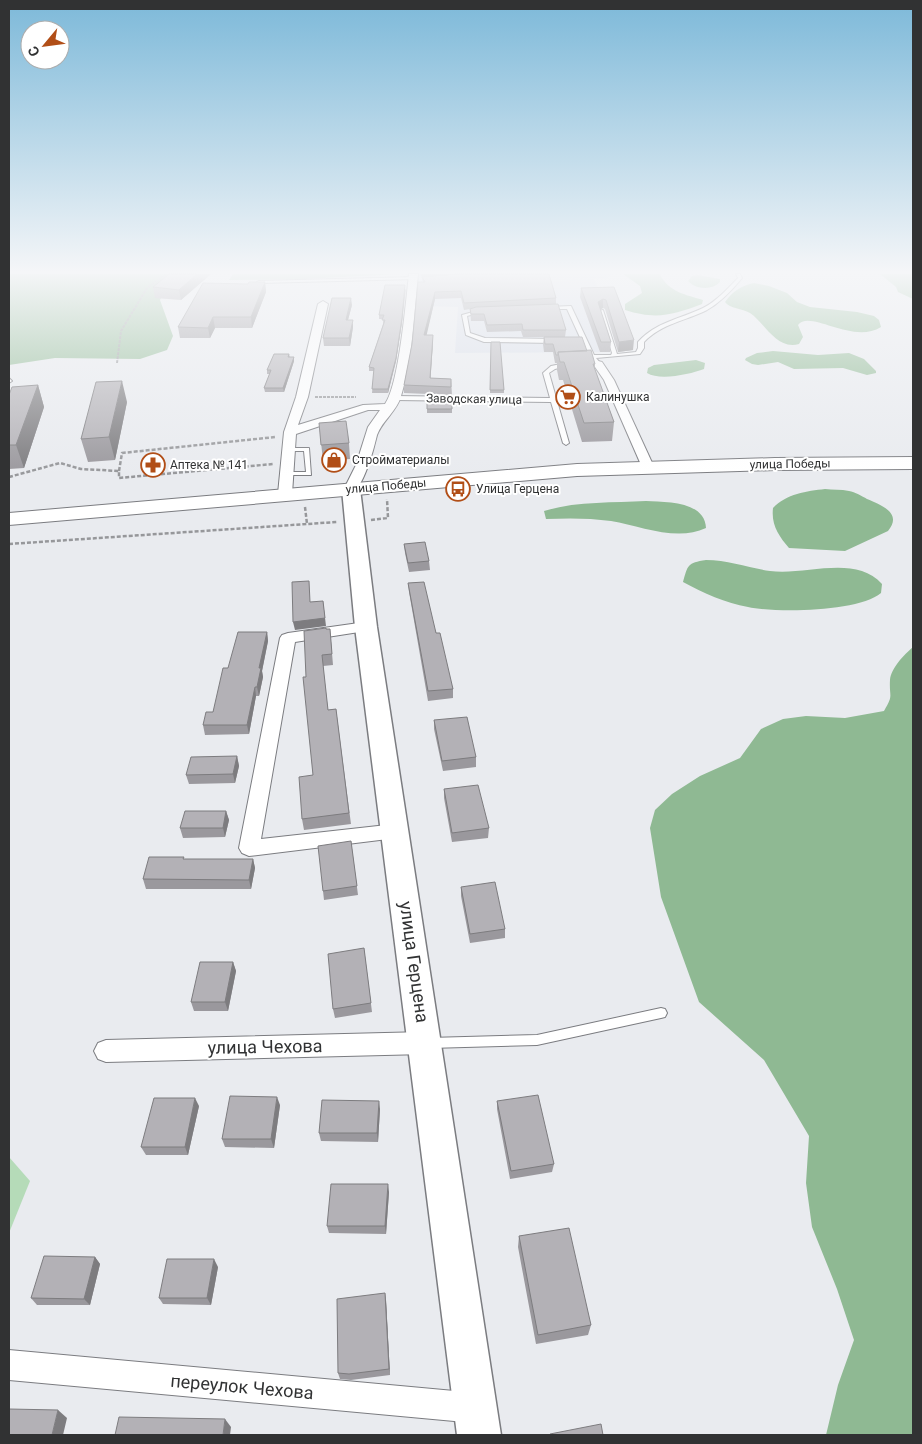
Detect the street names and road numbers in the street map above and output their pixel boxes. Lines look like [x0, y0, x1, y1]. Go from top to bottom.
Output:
street label: Заводская улица [426, 391, 522, 407]
street label: улица Победы [749, 456, 831, 472]
street label: улица Победы [345, 476, 427, 496]
street label: улица Герцена [396, 900, 433, 1024]
street label: улица Чехова [207, 1035, 323, 1058]
street label: переулок Чехова [170, 1370, 314, 1403]

